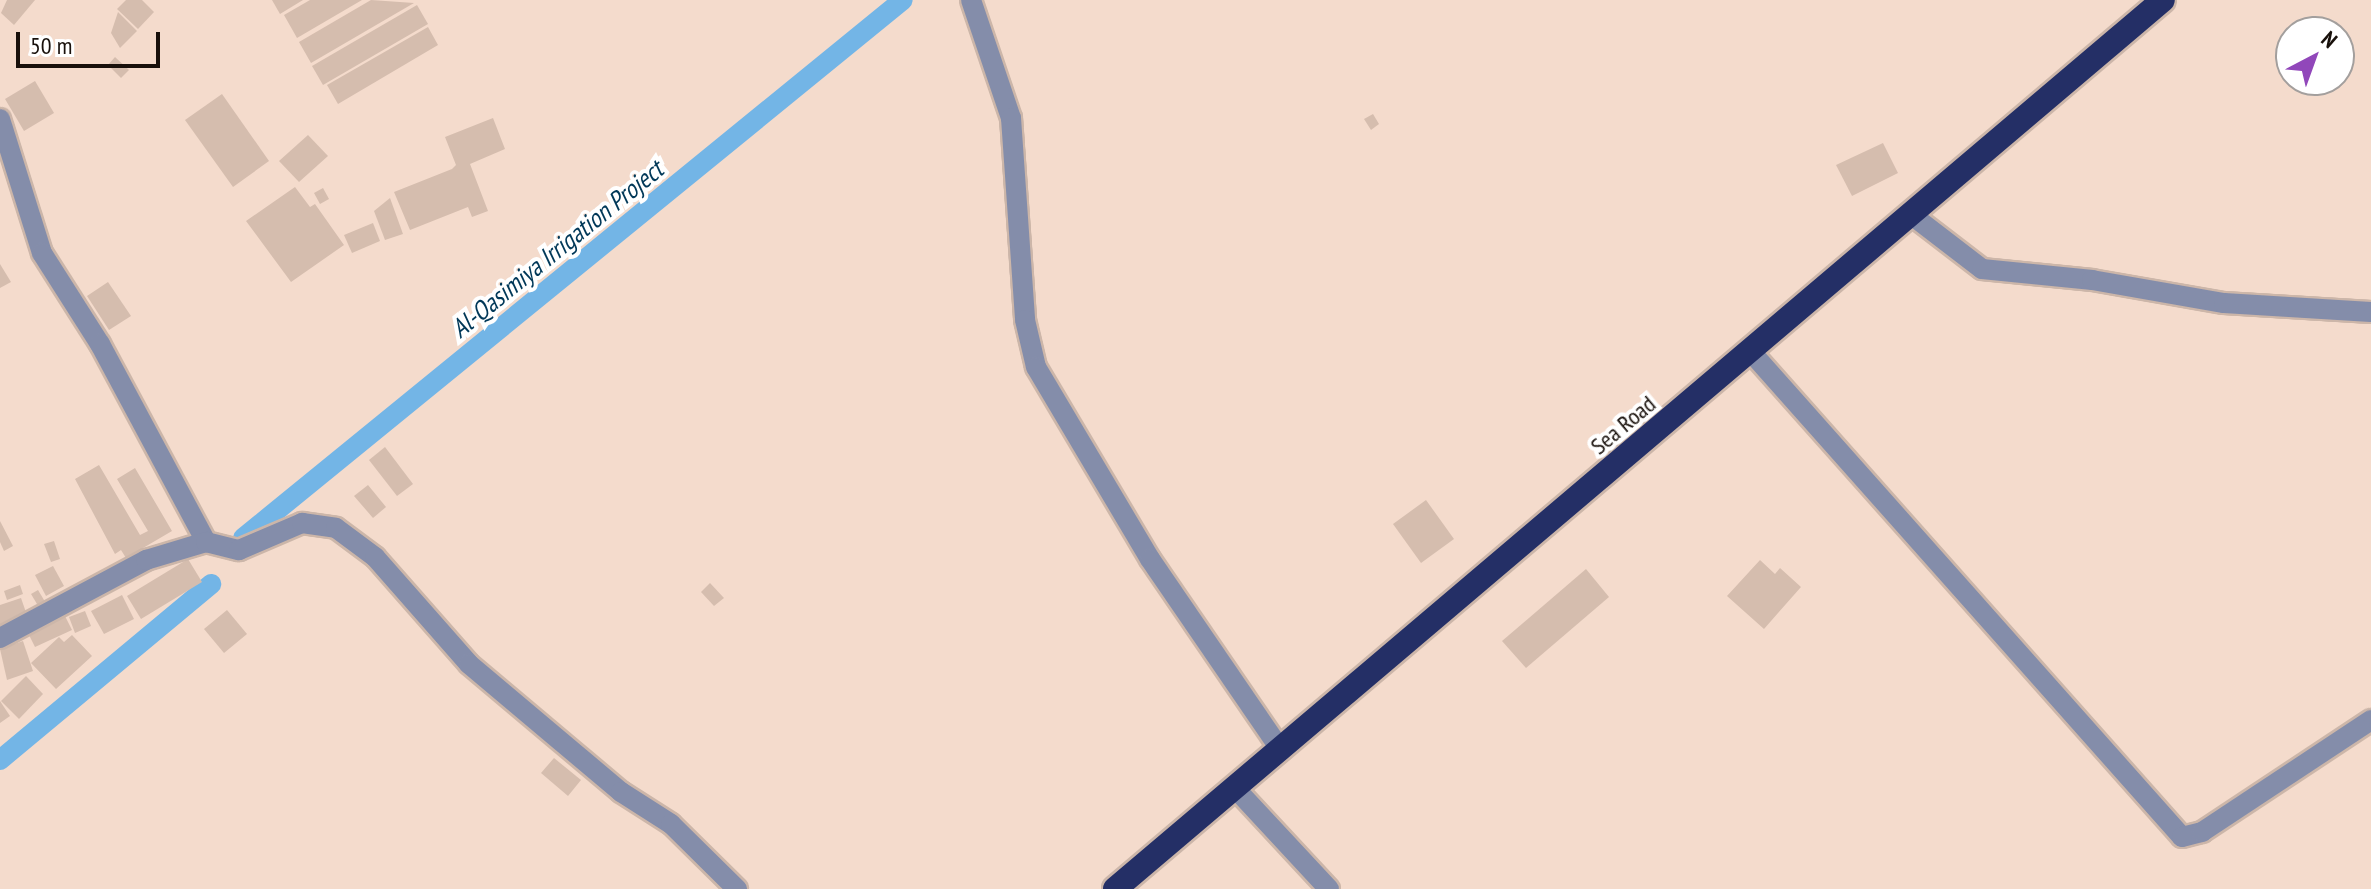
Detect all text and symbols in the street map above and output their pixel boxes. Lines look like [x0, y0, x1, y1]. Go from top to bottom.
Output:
scale bar [20, 16, 164, 66]
north arrow [2275, 16, 2355, 96]
text: N [2316, 25, 2343, 54]
text: 50 m [30, 30, 72, 61]
water label: Al-Qasimiya Irrigation Project [445, 154, 669, 344]
street label: Sea Road [1585, 390, 1661, 460]

